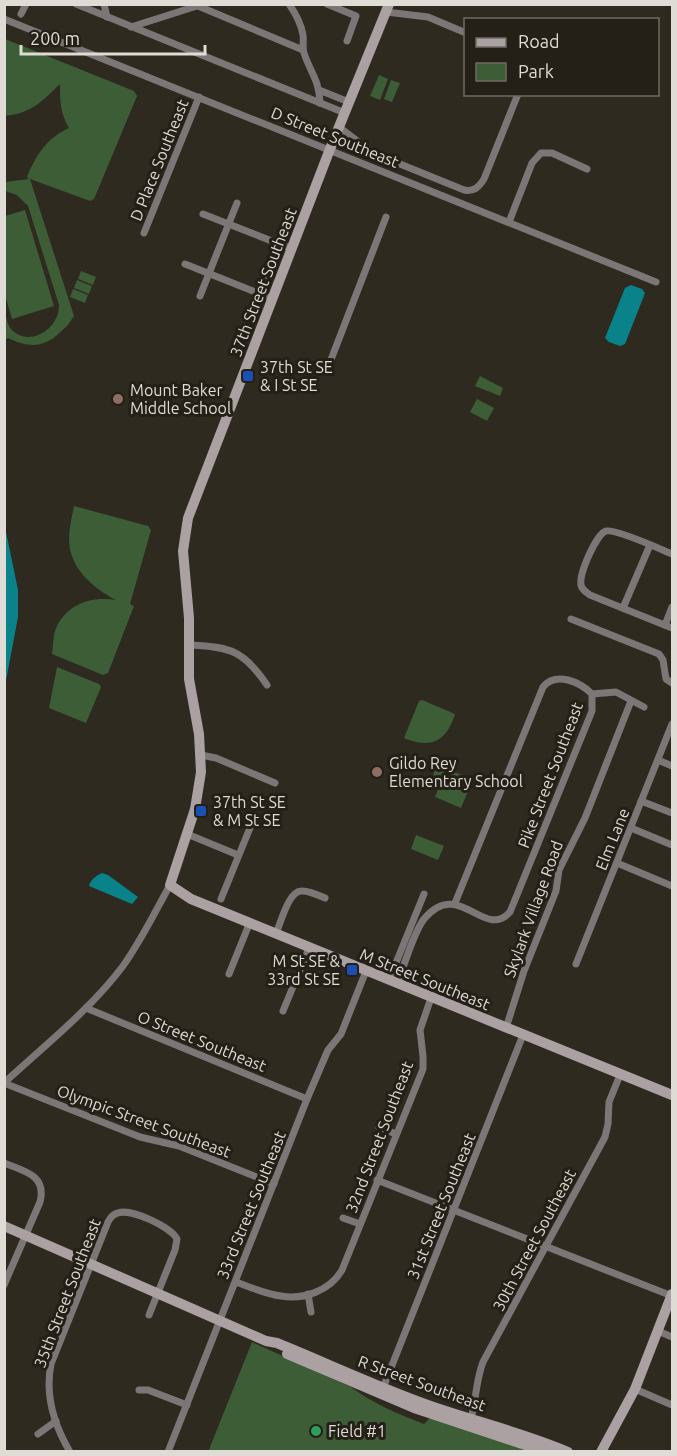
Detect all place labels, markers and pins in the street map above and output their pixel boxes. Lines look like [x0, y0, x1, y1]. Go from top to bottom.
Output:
place label: 37th St SE & I St SE [260, 358, 333, 394]
marker: 37th St SE & I St SE [241, 369, 255, 383]
place label: Mount Baker Middle School [130, 381, 231, 417]
marker: Mount Baker Middle School [111, 392, 125, 406]
place label: Gildo Rey Elementary School [389, 754, 523, 790]
marker: Gildo Rey Elementary School [370, 765, 384, 779]
place label: 37th St SE & M St SE [213, 793, 286, 829]
marker: 37th St SE & M St SE [194, 804, 208, 818]
place label: M St SE & 33rd St SE [267, 952, 341, 988]
marker: M St SE & 33rd St SE [345, 963, 359, 977]
place label: Field #1 [328, 1422, 386, 1440]
marker: Field #1 [309, 1424, 323, 1438]

